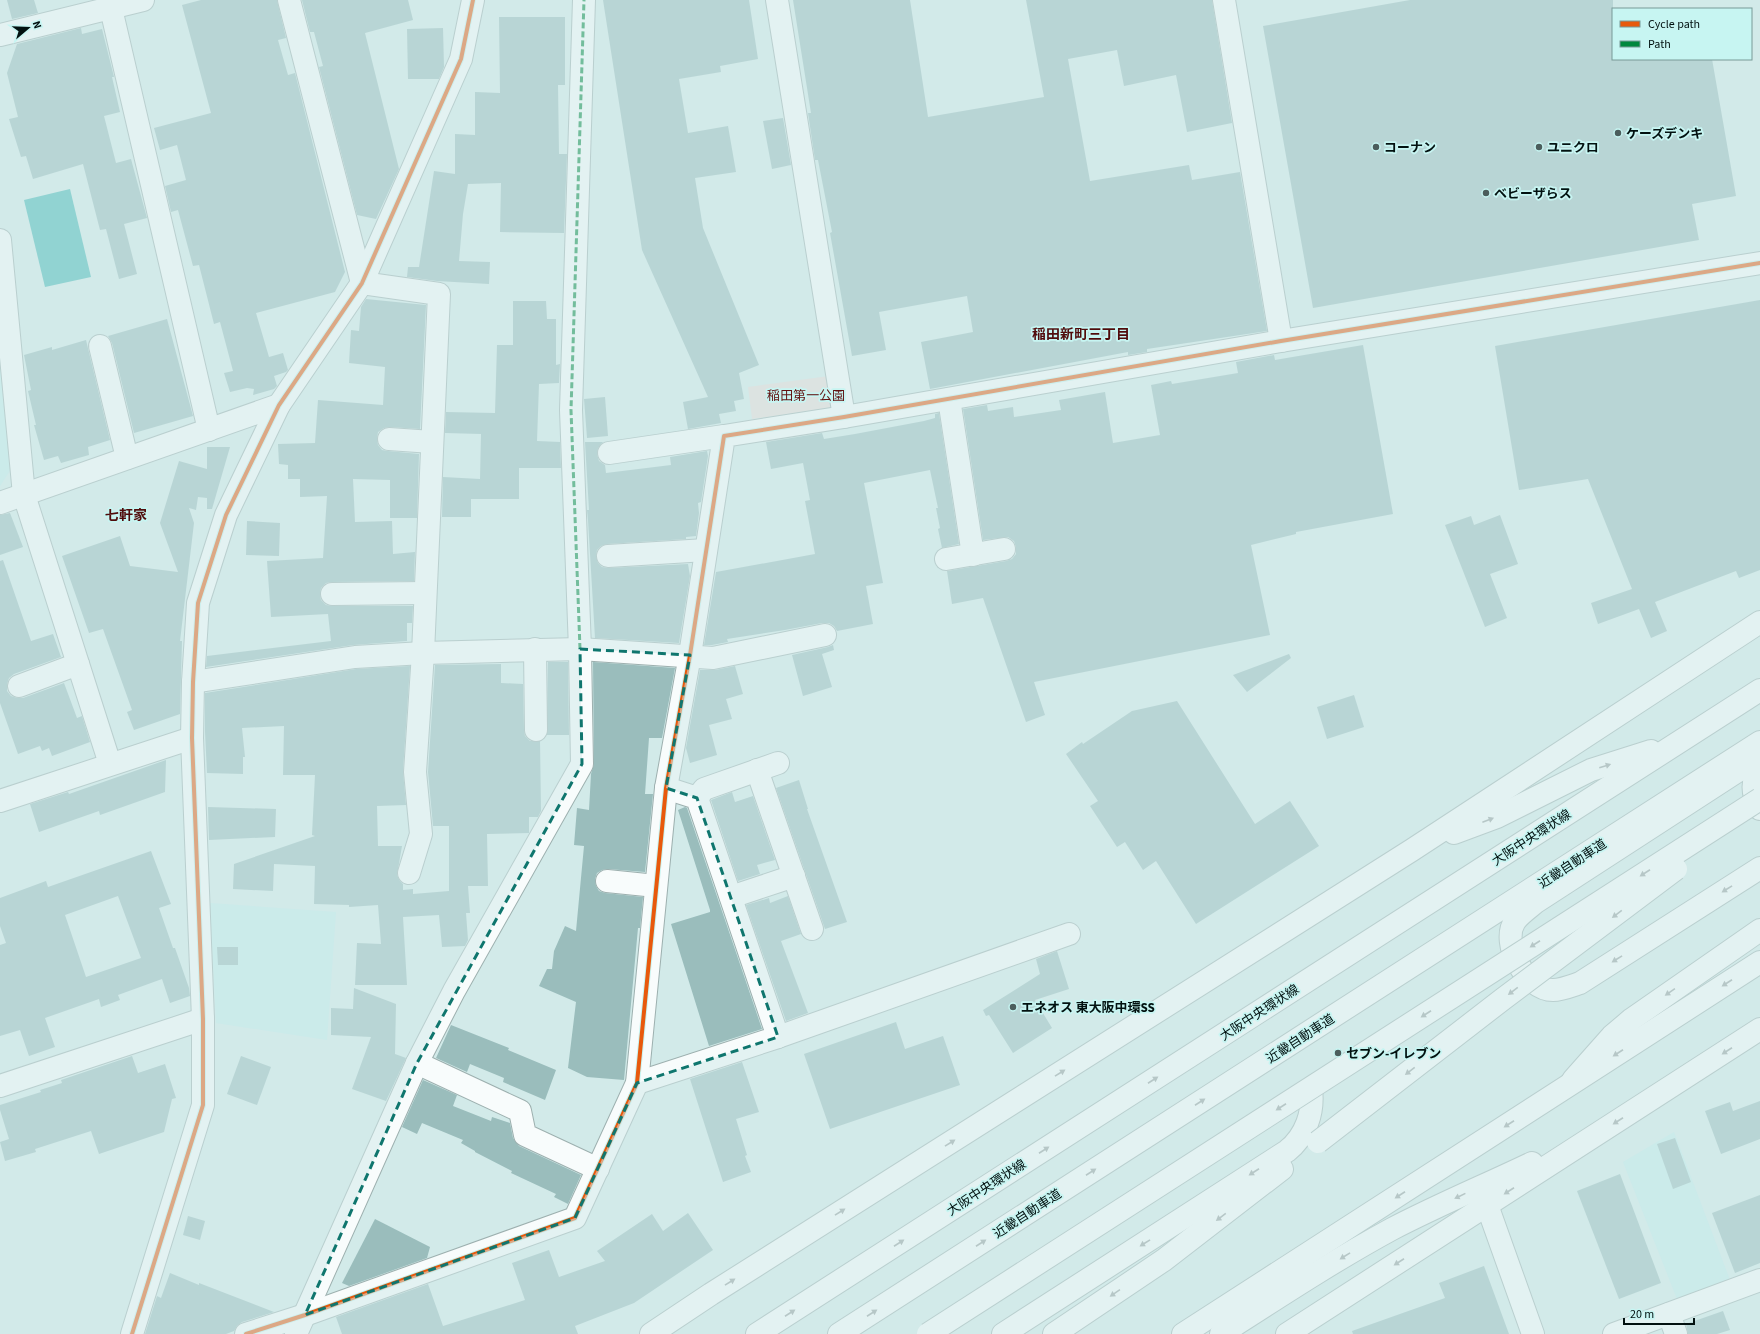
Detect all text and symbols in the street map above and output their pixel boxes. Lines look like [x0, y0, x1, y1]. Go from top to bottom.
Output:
north arrow [8, 8, 48, 48]
legend [1612, 8, 1752, 60]
text: Cycle path [1648, 16, 1700, 33]
text: N [29, 19, 45, 31]
text: Path [1648, 36, 1671, 53]
place label: ケーズデンキ [1626, 125, 1703, 143]
marker: ケーズデンキ [1613, 128, 1623, 138]
place label: コーナン [1384, 139, 1436, 157]
place label: ユニクロ [1547, 139, 1599, 157]
marker: コーナン [1371, 142, 1381, 152]
marker: ユニクロ [1534, 142, 1544, 152]
place label: ベビーザらス [1494, 185, 1572, 203]
marker: ベビーザらス [1481, 188, 1491, 198]
district label: 稲田新町三丁目 [1032, 325, 1130, 345]
park label: 稲田第一公園 [767, 387, 845, 405]
district label: 七軒家 [105, 506, 147, 526]
one-way arrow [1600, 763, 1612, 769]
street label: 大阪中央環状線 [1488, 806, 1575, 870]
one-way arrow [1482, 817, 1494, 823]
street label: 近畿自動車道 [1535, 835, 1610, 893]
one-way arrow [1639, 870, 1651, 877]
one-way arrow [1722, 885, 1732, 893]
one-way arrow [1611, 909, 1622, 918]
one-way arrow [1530, 940, 1540, 948]
one-way arrow [1611, 955, 1623, 962]
one-way arrow [1722, 979, 1732, 987]
street label: 大阪中央環状線 [1216, 981, 1303, 1045]
one-way arrow [1507, 987, 1518, 996]
one-way arrow [1665, 988, 1676, 996]
place label: エネオス 東大阪中環SS [1021, 999, 1155, 1017]
marker: エネオス 東大阪中環SS [1008, 1002, 1018, 1012]
street label: 近畿自動車道 [1263, 1010, 1338, 1068]
one-way arrow [1421, 1010, 1431, 1018]
place label: セブン-イレブン [1346, 1045, 1441, 1063]
one-way arrow [1721, 1047, 1733, 1054]
marker: セブン-イレブン [1333, 1048, 1343, 1058]
one-way arrow [1612, 1050, 1624, 1057]
one-way arrow [1404, 1067, 1415, 1075]
one-way arrow [1054, 1069, 1065, 1077]
one-way arrow [1148, 1076, 1159, 1083]
one-way arrow [1195, 1098, 1205, 1106]
one-way arrow [1276, 1103, 1286, 1111]
one-way arrow [1613, 1117, 1623, 1125]
one-way arrow [1504, 1120, 1514, 1128]
one-way arrow [944, 1139, 956, 1146]
one-way arrow [1039, 1146, 1049, 1154]
street label: 大阪中央環状線 [943, 1156, 1030, 1220]
one-way arrow [1086, 1168, 1096, 1176]
one-way arrow [1248, 1169, 1260, 1176]
street label: 近畿自動車道 [990, 1185, 1065, 1243]
one-way arrow [1503, 1188, 1515, 1195]
one-way arrow [1394, 1191, 1405, 1198]
one-way arrow [1454, 1193, 1465, 1199]
one-way arrow [835, 1208, 845, 1216]
one-way arrow [1215, 1213, 1226, 1221]
one-way arrow [894, 1239, 904, 1247]
one-way arrow [975, 1239, 987, 1246]
one-way arrow [1139, 1240, 1151, 1247]
one-way arrow [1339, 1253, 1351, 1260]
one-way arrow [1394, 1258, 1404, 1266]
one-way arrow [724, 1278, 736, 1285]
one-way arrow [1110, 1289, 1120, 1297]
scale bar [1624, 1300, 1694, 1326]
text: 20 m [1630, 1306, 1654, 1323]
one-way arrow [785, 1309, 795, 1317]
one-way arrow [867, 1309, 877, 1317]

